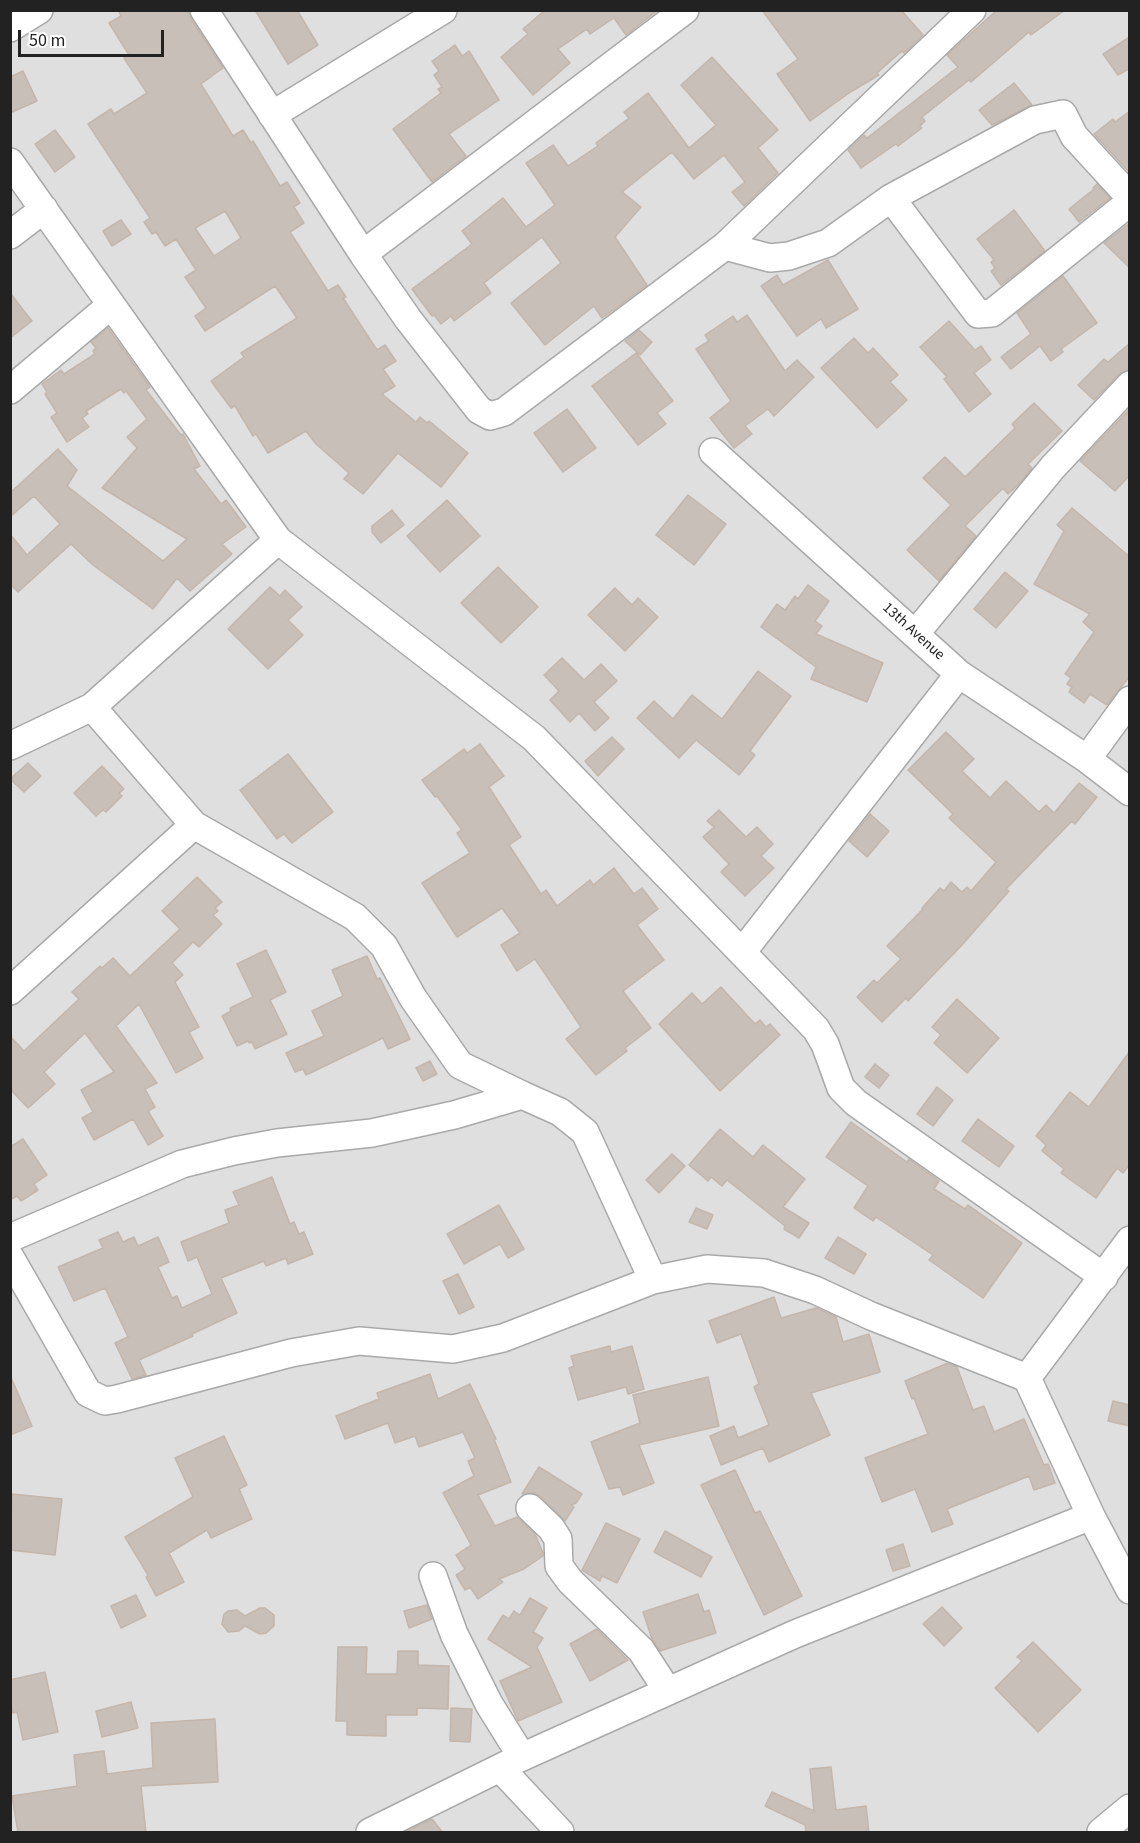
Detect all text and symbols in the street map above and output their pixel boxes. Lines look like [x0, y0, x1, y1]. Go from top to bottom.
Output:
scale bar [21, 18, 166, 56]
text: 50 m [29, 28, 65, 53]
street label: 13th Avenue [878, 599, 948, 665]

